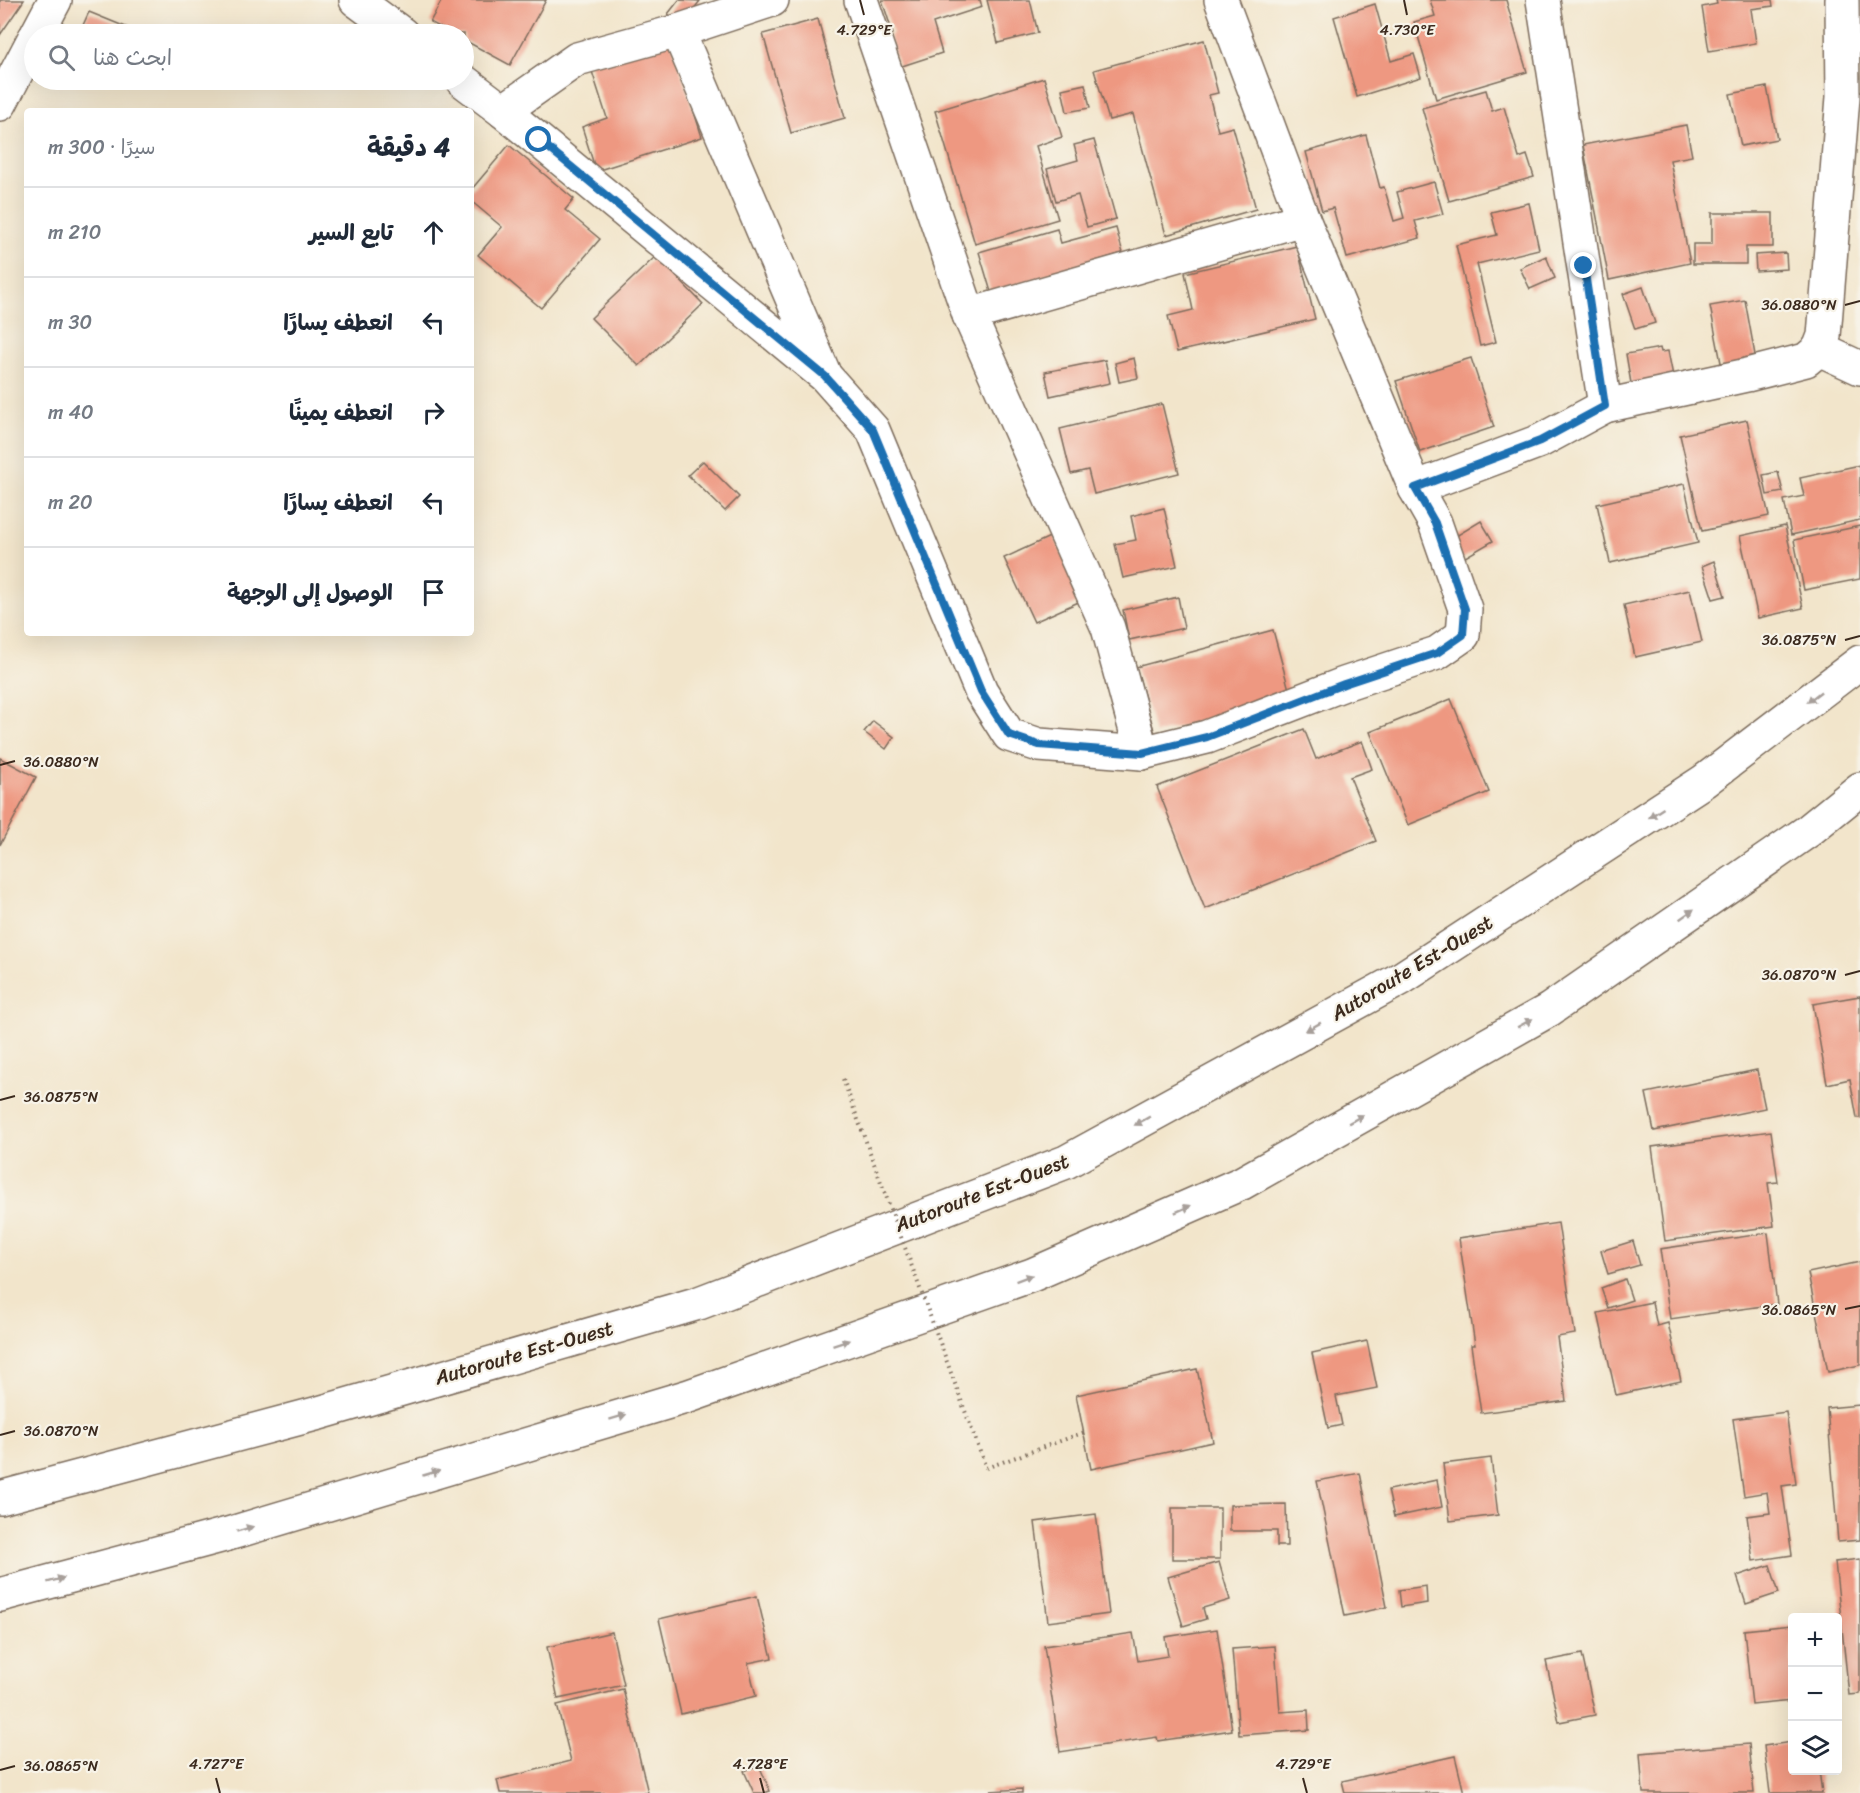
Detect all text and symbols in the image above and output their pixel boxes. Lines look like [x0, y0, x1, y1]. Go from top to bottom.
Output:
text: 4.729°E [836, 17, 893, 43]
text: 4.730°E [1380, 17, 1436, 43]
search box [24, 24, 474, 90]
text: ابحث هنا [93, 38, 172, 77]
icon: search [45, 41, 78, 74]
text: 4 دقيقة [367, 124, 450, 170]
route start [525, 126, 551, 152]
text: سيرًا · 300 m [48, 130, 155, 165]
text: تابع السير [309, 213, 393, 252]
text: 210 m [48, 215, 101, 250]
icon: ahead [417, 216, 450, 249]
route end [1570, 252, 1596, 278]
text: 36.0880°N [1761, 292, 1837, 318]
text: انعطف يسارًا [283, 303, 393, 342]
text: 30 m [48, 305, 92, 340]
icon: left [417, 306, 450, 339]
text: انعطف يمينًا [289, 393, 393, 432]
text: 40 m [48, 395, 94, 430]
icon: right [417, 396, 450, 429]
text: انعطف يسارًا [283, 483, 393, 522]
text: 20 m [48, 485, 93, 520]
icon: left [417, 486, 450, 519]
text: الوصول إلى الوجهة [227, 573, 393, 612]
icon: arrive [417, 576, 450, 609]
text: 36.0875°N [1762, 627, 1837, 653]
one-way arrow [1806, 691, 1821, 703]
text: 36.0880°N [23, 749, 99, 775]
one-way arrow [1648, 807, 1665, 818]
street label: Autoroute Est-Ouest [1323, 905, 1500, 1031]
one-way arrow [1679, 908, 1695, 920]
text: 36.0870°N [1762, 962, 1837, 988]
one-way arrow [1517, 1018, 1534, 1028]
one-way arrow [1304, 1022, 1321, 1032]
text: 36.0875°N [24, 1084, 99, 1110]
one-way arrow [1347, 1114, 1364, 1124]
one-way arrow [1134, 1115, 1150, 1126]
street label: Autoroute Est-Ouest [889, 1144, 1075, 1243]
one-way arrow [1174, 1204, 1192, 1214]
one-way arrow [1016, 1272, 1034, 1282]
text: 36.0865°N [1762, 1297, 1837, 1323]
street label: Autoroute Est-Ouest [430, 1311, 618, 1396]
one-way arrow [832, 1337, 850, 1347]
one-way arrow [609, 1412, 627, 1421]
text: 36.0870°N [24, 1418, 99, 1444]
one-way arrow [423, 1468, 441, 1477]
one-way arrow [236, 1524, 254, 1533]
one-way arrow [48, 1575, 66, 1584]
map controls [1788, 1613, 1842, 1775]
button: + [1788, 1613, 1842, 1667]
button: − [1788, 1667, 1842, 1721]
button: layers [1788, 1721, 1842, 1775]
text: 4.727°E [189, 1751, 245, 1777]
text: 4.728°E [733, 1751, 789, 1777]
text: 4.729°E [1275, 1751, 1332, 1777]
text: 36.0865°N [24, 1753, 99, 1779]

